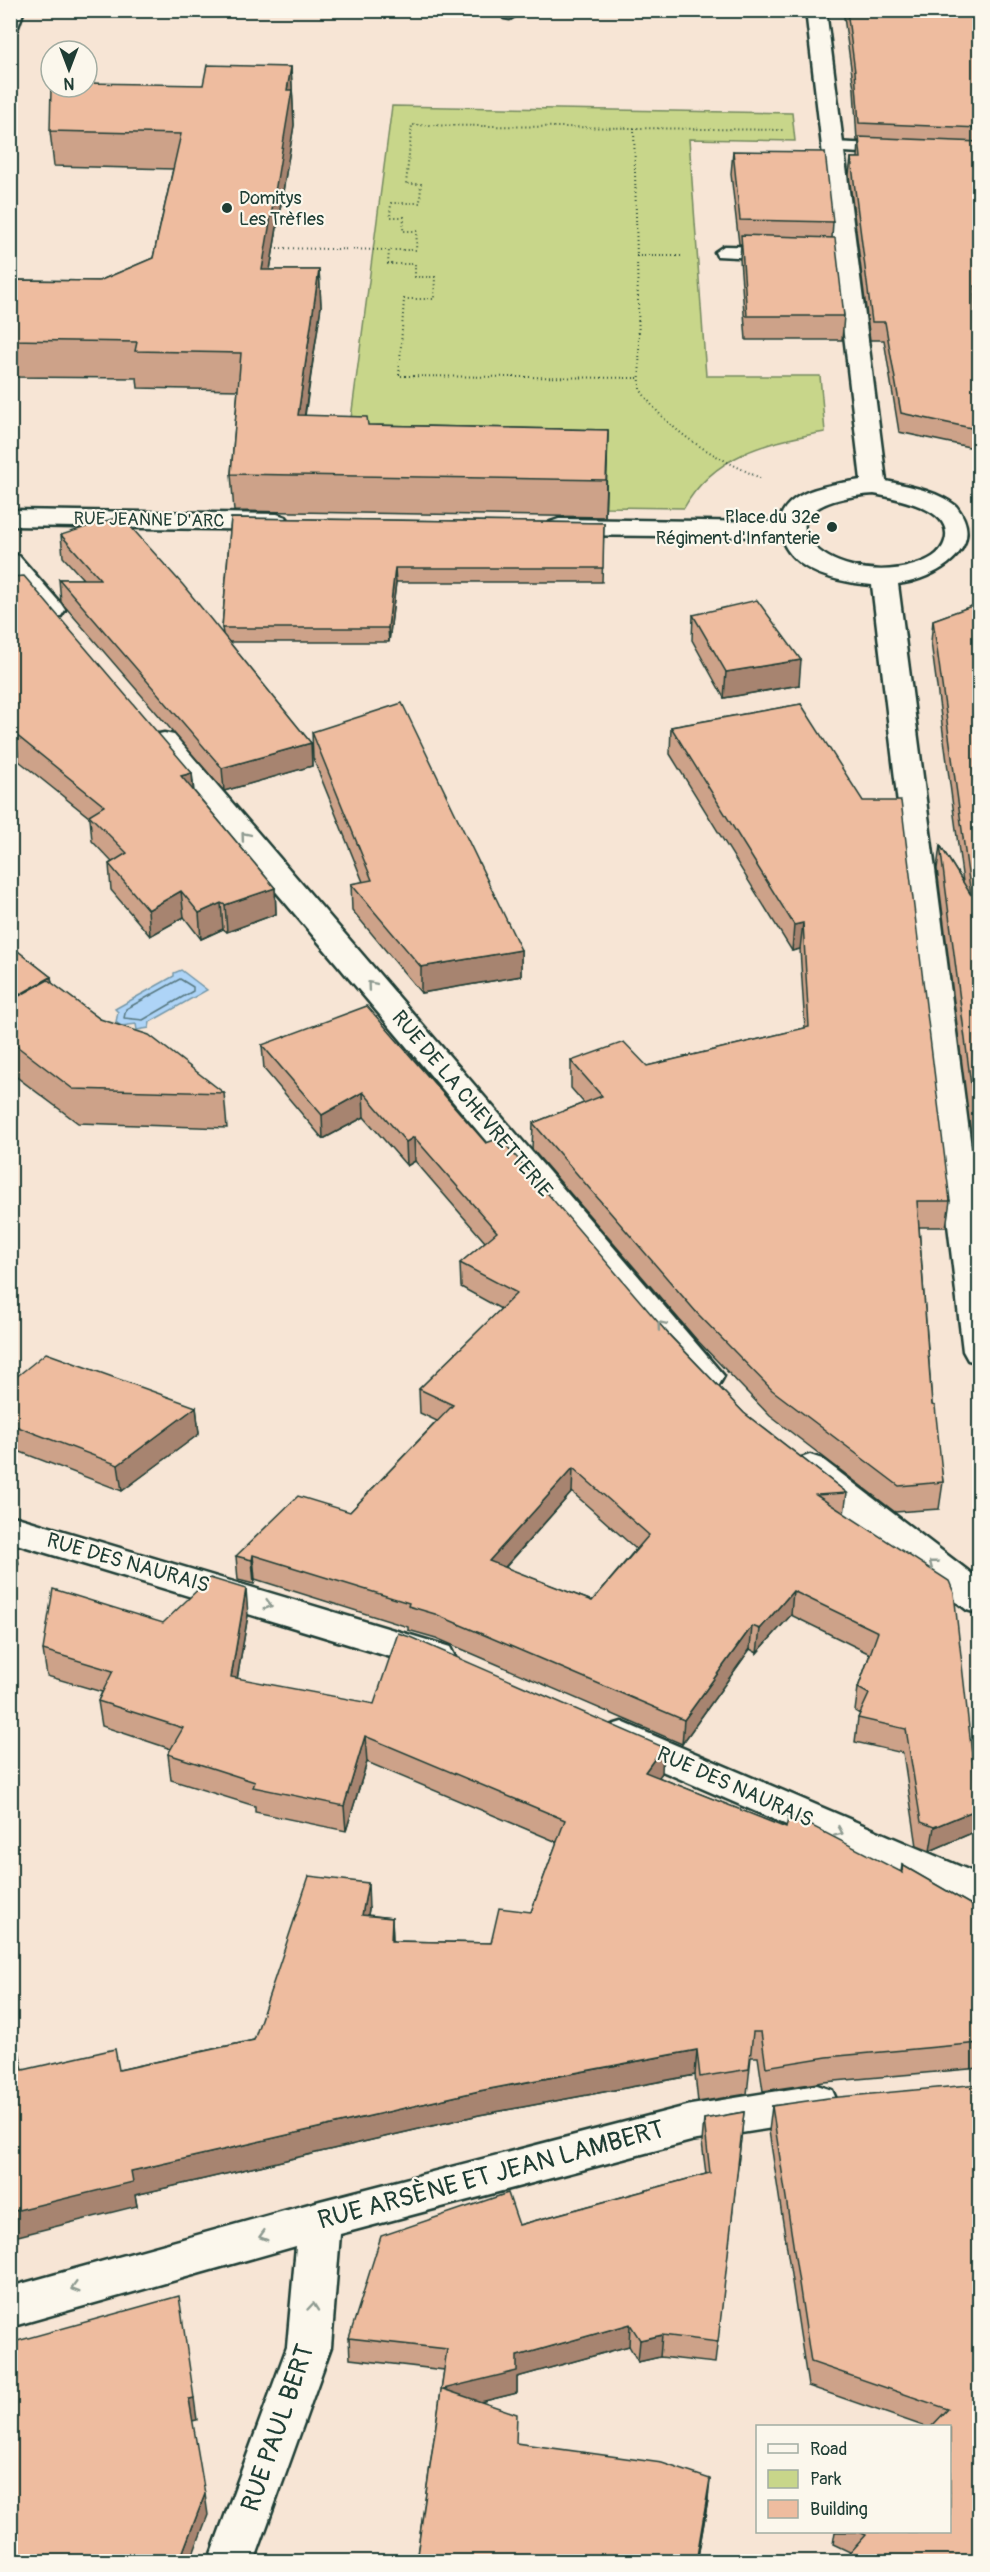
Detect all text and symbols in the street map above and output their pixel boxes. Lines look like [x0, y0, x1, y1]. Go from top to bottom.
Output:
north arrow [39, 39, 99, 99]
text: N [63, 73, 74, 93]
place label: Domitys Les Trèfles [239, 187, 324, 231]
marker: Domitys Les Trèfles [220, 201, 234, 215]
place label: Place du 32e Régiment d'Infanterie [656, 506, 820, 550]
street label: RUE JEANNE D'ARC [73, 507, 225, 533]
marker: Place du 32e Régiment d'Infanterie [825, 520, 839, 534]
one-way arrow [241, 833, 252, 843]
one-way arrow [368, 981, 379, 992]
street label: RUE DE LA CHEVRETTERIE [386, 1005, 558, 1203]
one-way arrow [657, 1321, 668, 1332]
street label: RUE DES NAURAIS [43, 1527, 213, 1599]
one-way arrow [929, 1561, 940, 1572]
one-way arrow [262, 1598, 273, 1610]
street label: RUE DES NAURAIS [653, 1740, 817, 1834]
one-way arrow [832, 1824, 843, 1836]
street label: RUE ARSÈNE ET JEAN LAMBERT [314, 2113, 668, 2237]
one-way arrow [258, 2229, 269, 2241]
one-way arrow [71, 2281, 81, 2294]
one-way arrow [306, 2303, 319, 2312]
street label: RUE PAUL BERT [234, 2340, 322, 2516]
legend [756, 2425, 951, 2533]
text: Road [810, 2438, 847, 2461]
text: Park [810, 2468, 842, 2491]
text: Building [810, 2498, 868, 2521]

